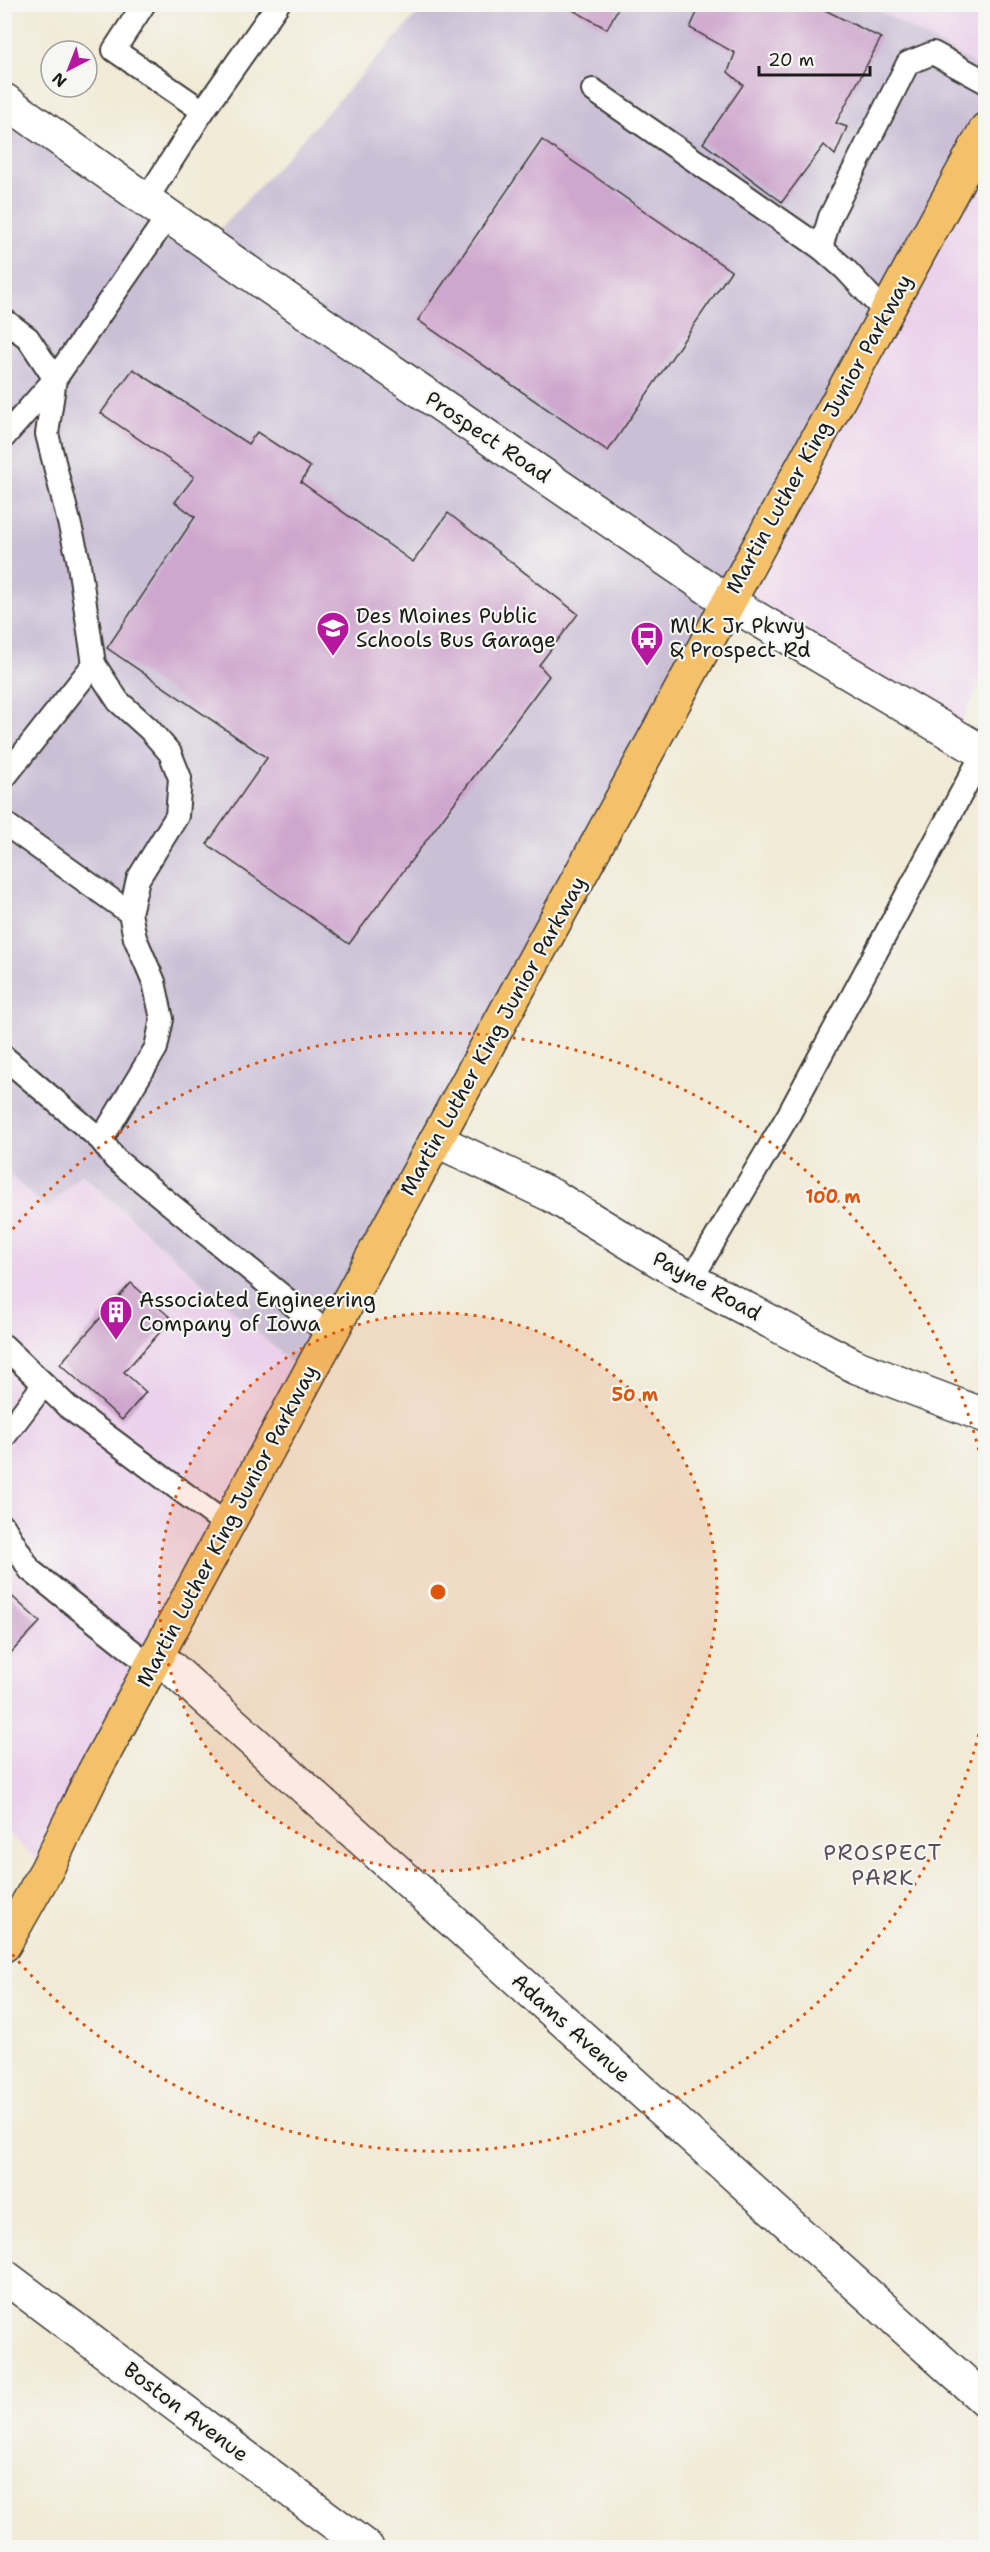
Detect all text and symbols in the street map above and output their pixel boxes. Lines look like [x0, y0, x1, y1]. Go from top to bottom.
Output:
north arrow [39, 39, 99, 99]
scale bar [759, 39, 870, 77]
text: 20 m [768, 48, 814, 72]
text: N [48, 68, 71, 92]
street label: Martin Luther King Junior Parkway [719, 269, 919, 599]
street label: Prospect Road [420, 385, 556, 489]
place label: Des Moines Public Schools Bus Garage [356, 602, 556, 654]
school or university icon: Des Moines Public Schools Bus Garage [315, 610, 351, 657]
place label: MLK Jr Pkwy & Prospect Rd [670, 612, 811, 664]
bus stop icon: MLK Jr Pkwy & Prospect Rd [629, 620, 665, 667]
street label: Martin Luther King Junior Parkway [393, 871, 593, 1201]
text: 100 m [805, 1185, 861, 1209]
street label: Payne Road [648, 1245, 766, 1327]
place label: Associated Engineering Company of Iowa [139, 1286, 376, 1338]
building icon: Associated Engineering Company of Iowa [98, 1294, 134, 1341]
street label: Martin Luther King Junior Parkway [130, 1360, 324, 1692]
text: 50 m [612, 1383, 659, 1407]
centre of rings [428, 1582, 448, 1602]
district label: PROSPECT PARK [823, 1838, 943, 1892]
street label: Adams Avenue [505, 1967, 637, 2089]
street label: Boston Avenue [118, 2356, 254, 2468]

